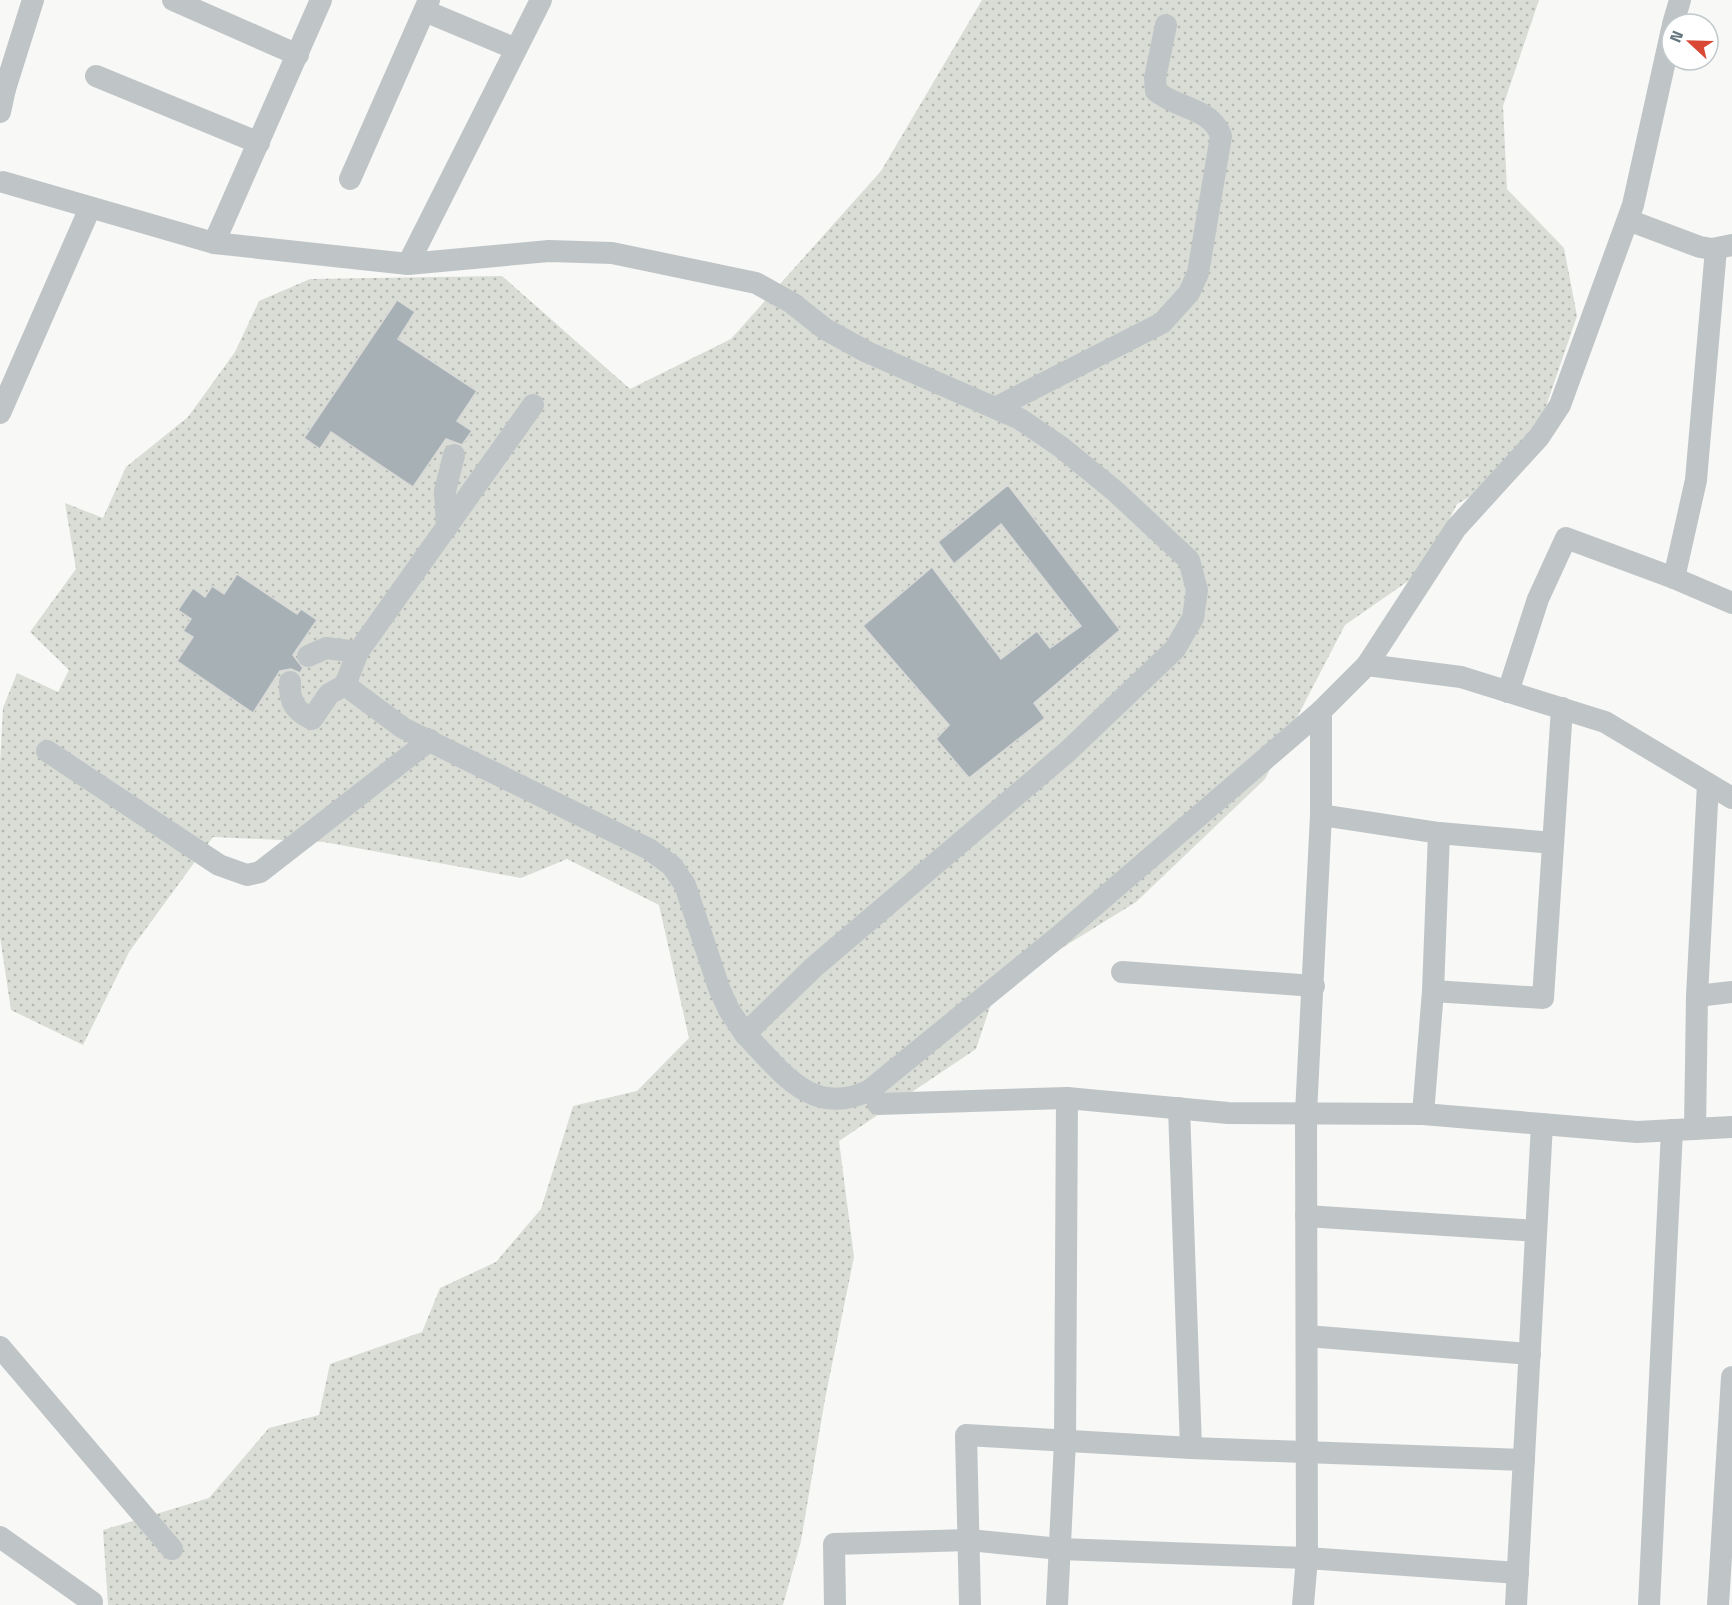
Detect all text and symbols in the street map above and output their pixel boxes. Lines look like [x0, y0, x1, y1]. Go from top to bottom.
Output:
north arrow [1660, 12, 1720, 72]
text: N [1663, 27, 1689, 46]

